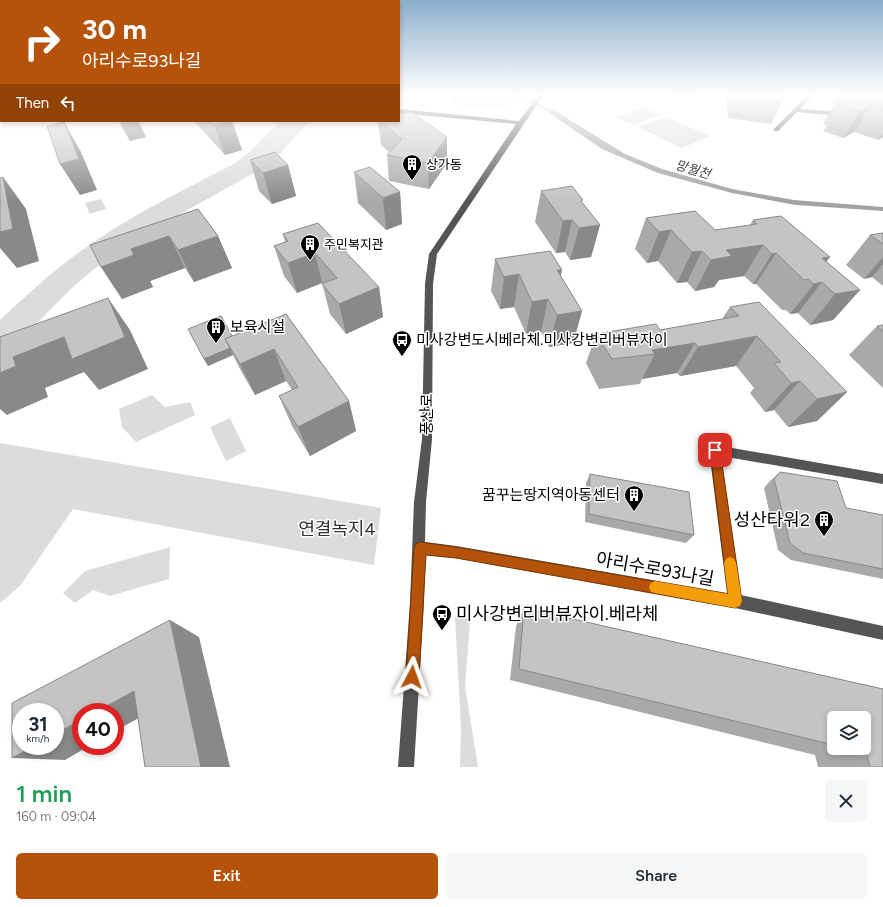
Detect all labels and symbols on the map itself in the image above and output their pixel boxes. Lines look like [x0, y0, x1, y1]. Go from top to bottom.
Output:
building icon: 상가동 [401, 153, 423, 181]
place label: 상가동 [426, 157, 462, 172]
water label: 망월천 [674, 157, 713, 182]
building icon: 주민복지관 [299, 233, 321, 261]
place label: 주민복지관 [324, 237, 384, 252]
building icon: 보육시설 [205, 316, 227, 344]
place label: 보육시설 [230, 318, 285, 336]
bus stop icon: 미사강변도시베라체.미사강변리버뷰자이 [391, 329, 413, 357]
place label: 미사강변도시베라체.미사강변리버뷰자이 [416, 331, 668, 349]
street label: 풍산로 [418, 393, 436, 435]
pin [698, 433, 732, 467]
building icon: 꿈꾸는땅지역아동센터 [623, 484, 645, 512]
place label: 꿈꾸는땅지역아동센터 [482, 486, 620, 504]
place label: 성산타워2 [734, 509, 810, 531]
building icon: 성산타워2 [813, 509, 835, 537]
park label: 연결녹지4 [298, 518, 376, 540]
street label: 아리수로93나길 [594, 548, 716, 590]
bus stop icon: 미사강변리버뷰자이.베라체 [431, 603, 453, 631]
place label: 미사강변리버뷰자이.베라체 [456, 603, 658, 625]
position arrow [391, 656, 433, 698]
speed limit sign: 40 [72, 703, 124, 755]

